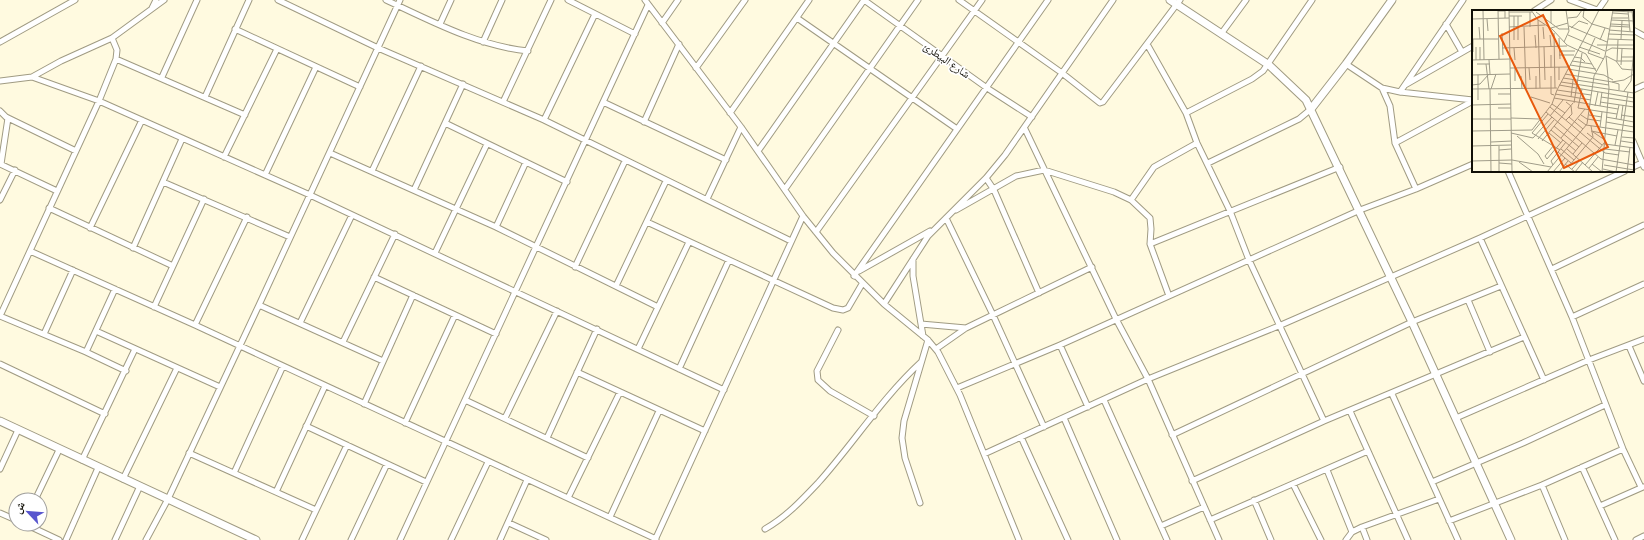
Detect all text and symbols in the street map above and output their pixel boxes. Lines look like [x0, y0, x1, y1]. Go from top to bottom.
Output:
inset map [1472, 10, 1634, 172]
street label: شارع البيطرئ [920, 39, 973, 82]
north arrow [8, 492, 48, 532]
text: ش [10, 499, 29, 516]

